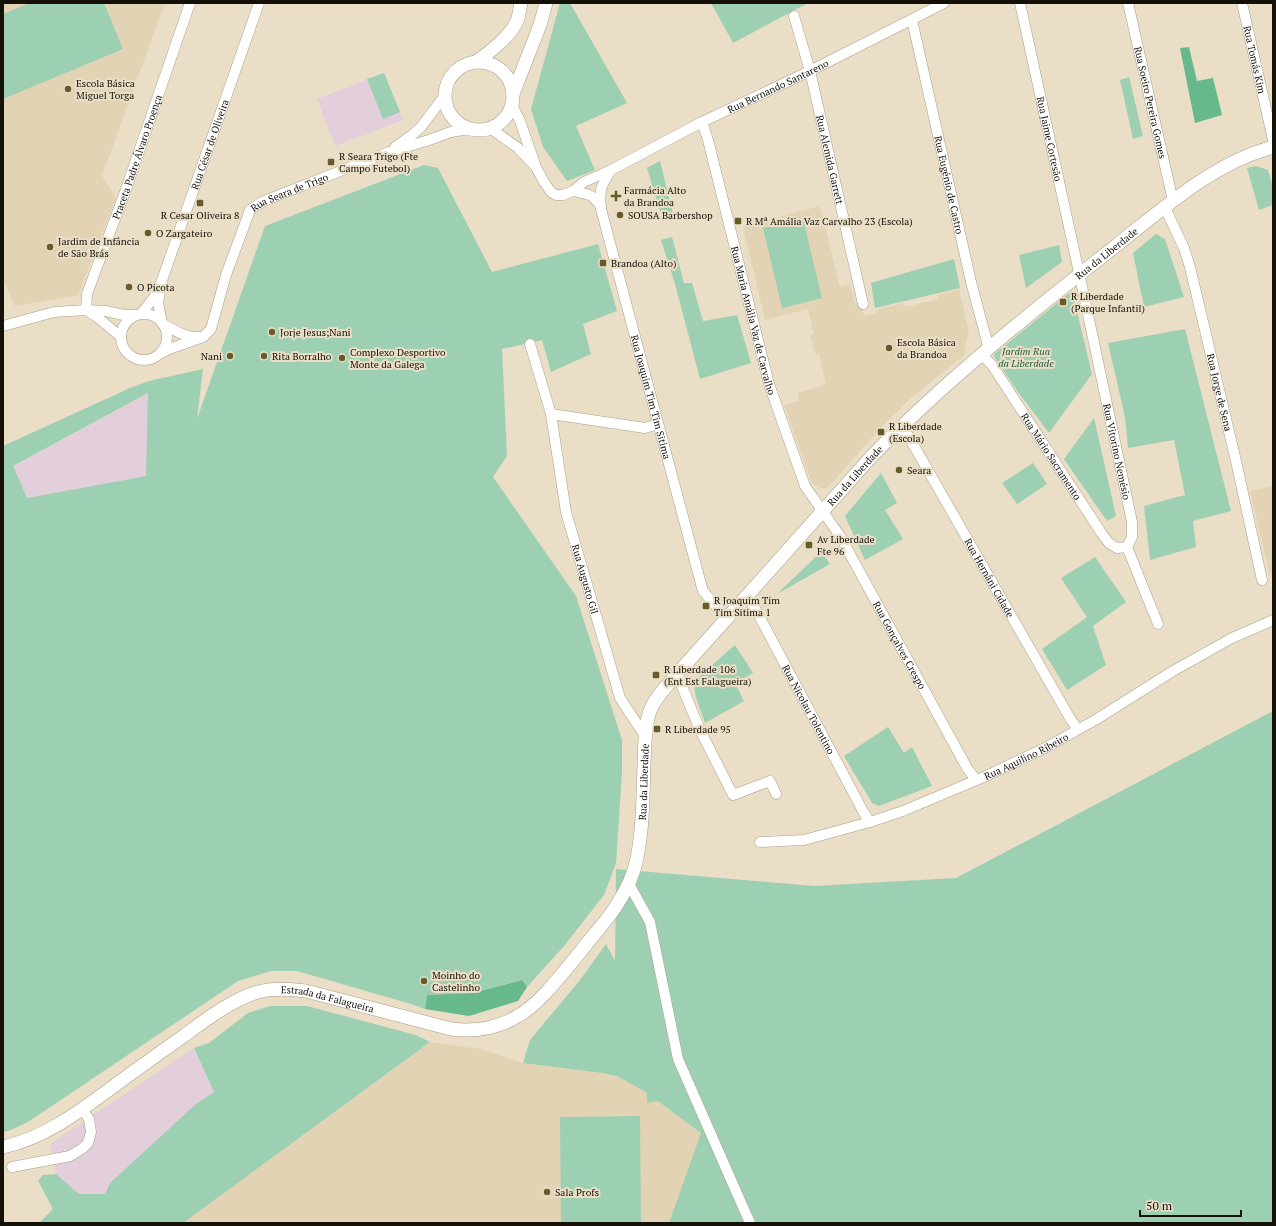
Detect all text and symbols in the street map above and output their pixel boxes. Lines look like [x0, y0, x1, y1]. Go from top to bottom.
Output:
street label: Rua Tomás Kim [1240, 24, 1268, 95]
street label: Rua Soeiro Pereira Gomes [1131, 45, 1169, 160]
street label: Rua Bernando Santareno [725, 56, 831, 116]
place label: Escola Básica Miguel Torga [76, 77, 135, 102]
marker: Escola Básica Miguel Torga [63, 84, 73, 94]
street label: Praceta Padre Álvaro Proença [109, 93, 165, 221]
street label: Rua Jaime Cortesão [1034, 95, 1065, 183]
street label: Rua César de Oliveira [188, 98, 232, 191]
street label: Rua Alemida Garrett [813, 114, 846, 206]
street label: Rua Eugénio de Castro [931, 135, 966, 236]
place label: R Seara Trigo (Fte Campo Futebol) [339, 150, 418, 175]
marker: R Seara Trigo (Fte Campo Futebol) [326, 157, 336, 167]
street label: Rua Seara de Trigo [248, 170, 330, 215]
place label: Farmácia Alto da Brandoa [624, 184, 687, 209]
marker: Farmácia Alto da Brandoa [611, 191, 621, 201]
marker: R Cesar Oliveira 8 [195, 198, 205, 208]
place label: R Cesar Oliveira 8 [161, 209, 239, 222]
place label: SOUSA Barbershop [628, 209, 713, 222]
marker: SOUSA Barbershop [615, 210, 625, 220]
place label: R Mª Amália Vaz Carvalho 23 (Escola) [746, 215, 913, 228]
marker: R Mª Amália Vaz Carvalho 23 (Escola) [733, 216, 743, 226]
street label: Rua da Liberdade [1072, 225, 1141, 282]
place label: O Zargateiro [156, 227, 213, 240]
marker: O Zargateiro [143, 228, 153, 238]
place label: Jardim de Infância de São Brás [58, 235, 140, 260]
marker: Jardim de Infância de São Brás [45, 242, 55, 252]
street label: Rua Maria Amália Vaz de Carvalho [728, 245, 778, 397]
place label: Brandoa (Alto) [611, 257, 676, 270]
marker: Brandoa (Alto) [598, 258, 608, 268]
place label: O Picota [137, 281, 174, 294]
marker: O Picota [124, 282, 134, 292]
place label: R Liberdade (Parque Infantil) [1071, 290, 1145, 315]
marker: R Liberdade (Parque Infantil) [1058, 297, 1068, 307]
place label: Jorje Jesus;Nani [280, 326, 351, 339]
marker: Jorje Jesus;Nani [267, 327, 277, 337]
street label: Rua Joaquim Tim Tim Sitima [628, 333, 673, 461]
place label: Escola Básica da Brandoa [897, 336, 956, 361]
marker: Escola Básica da Brandoa [884, 343, 894, 353]
park label: Jardim Rua da Liberdade [998, 345, 1054, 370]
place label: Complexo Desportivo Monte da Galega [350, 346, 446, 371]
place label: Nani [201, 350, 222, 363]
place label: Rita Borralho [272, 350, 332, 363]
marker: Nani [225, 351, 235, 361]
marker: Rita Borralho [259, 351, 269, 361]
street label: Rua Jorge de Sena [1204, 352, 1235, 433]
marker: Complexo Desportivo Monte da Galega [337, 353, 347, 363]
street label: Rua Vitorino Nemésio [1100, 402, 1133, 502]
street label: Rua Mário Sacramento [1018, 411, 1084, 503]
place label: R Liberdade (Escola) [889, 420, 942, 445]
marker: R Liberdade (Escola) [876, 427, 886, 437]
street label: Rua da Liberdade [825, 443, 886, 509]
place label: Seara [907, 464, 931, 477]
marker: Seara [894, 465, 904, 475]
place label: Av Liberdade Fte 96 [817, 533, 875, 558]
street label: Rua Hernâni Cidade [961, 536, 1017, 620]
marker: Av Liberdade Fte 96 [804, 540, 814, 550]
street label: Rua Augusto Gil [569, 543, 601, 616]
place label: R Joaquim Tim Tim Sitima 1 [714, 594, 780, 619]
street label: Rua Gonçalves Crespo [870, 599, 929, 692]
marker: R Joaquim Tim Tim Sitima 1 [701, 601, 711, 611]
street label: Rua Nicolau Tolentino [779, 662, 838, 757]
place label: R Liberdade 106 (Ent Est Falagueira) [664, 663, 752, 688]
marker: R Liberdade 106 (Ent Est Falagueira) [651, 670, 661, 680]
place label: R Liberdade 95 [665, 723, 731, 736]
marker: R Liberdade 95 [652, 724, 662, 734]
street label: Rua Aquilino Ribeiro [982, 730, 1071, 783]
street label: Rua da Liberdade [636, 743, 652, 821]
place label: Moinho do Castelinho [432, 969, 481, 994]
marker: Moinho do Castelinho [419, 976, 429, 986]
street label: Estrada da Falagueira [281, 983, 375, 1016]
place label: Sala Profs [555, 1186, 599, 1199]
marker: Sala Profs [542, 1187, 552, 1197]
scale bar [1140, 1192, 1241, 1218]
text: 50 m [1146, 1198, 1173, 1213]

